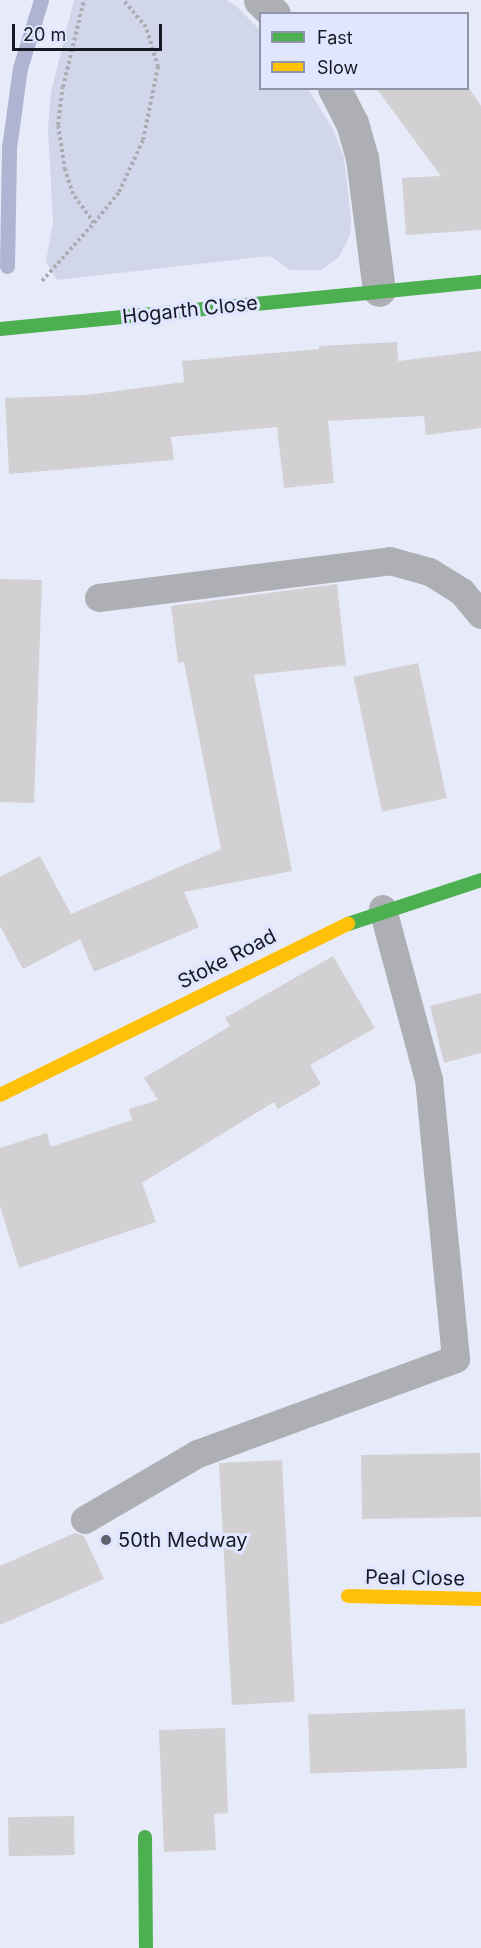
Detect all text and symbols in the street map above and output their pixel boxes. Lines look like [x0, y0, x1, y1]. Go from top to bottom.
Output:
scale bar [15, 12, 165, 50]
legend [259, 12, 469, 90]
text: 20 m [23, 24, 66, 45]
text: Fast [317, 27, 353, 48]
text: Slow [317, 57, 358, 78]
street label: Hogarth Close [121, 291, 259, 329]
street label: Stoke Road [174, 924, 280, 994]
place label: 50th Medway [118, 1528, 248, 1552]
marker: 50th Medway [99, 1533, 113, 1547]
street label: Peal Close [365, 1565, 465, 1591]

